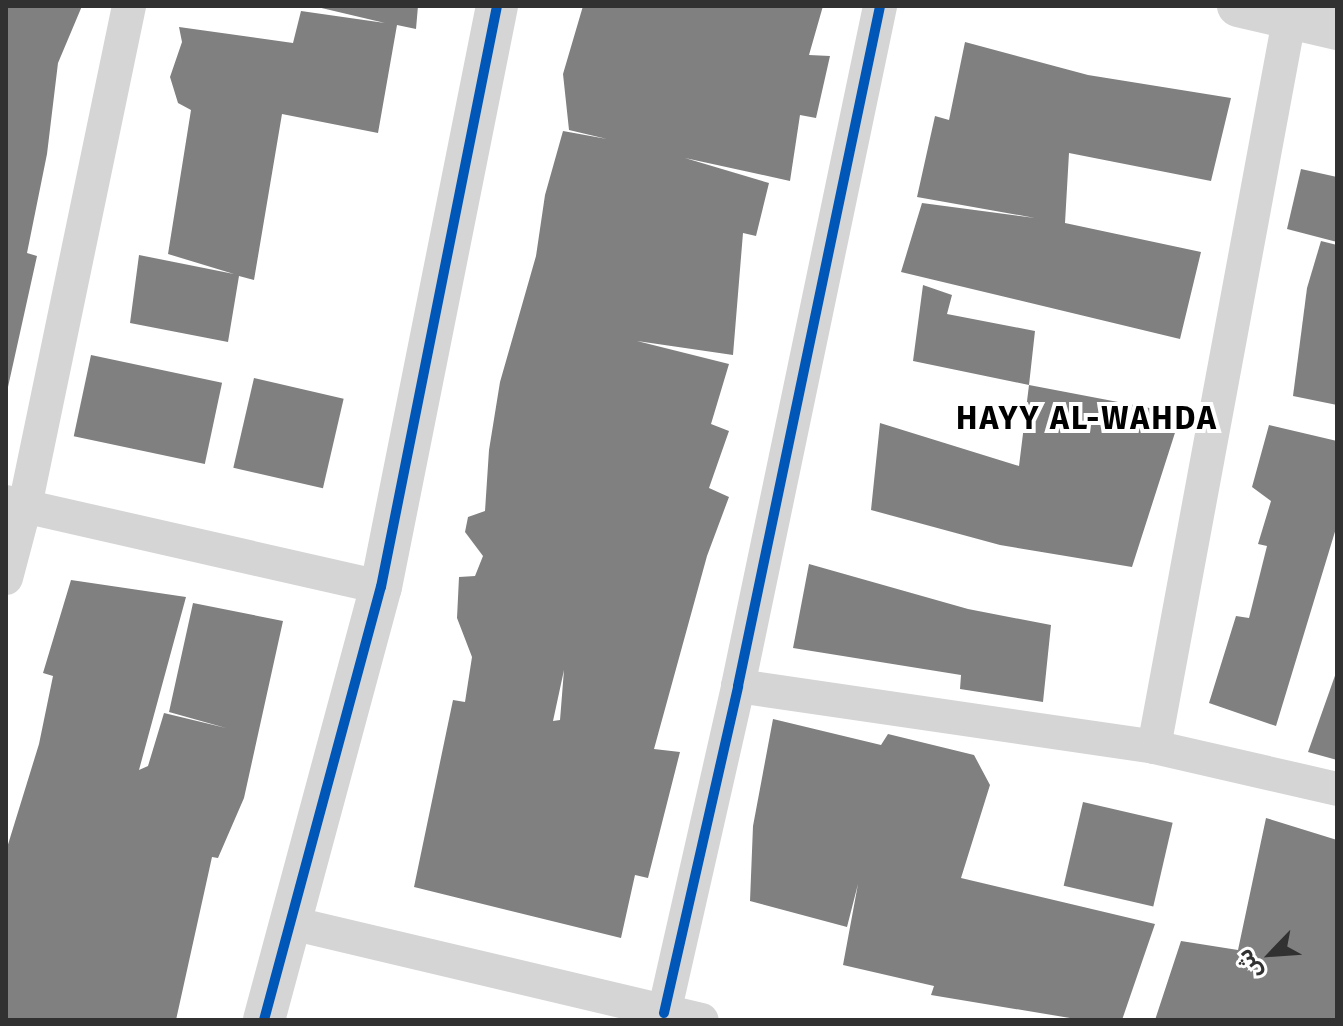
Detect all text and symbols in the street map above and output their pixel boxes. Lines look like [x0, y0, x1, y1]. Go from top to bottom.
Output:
district label: HAYY AL-WAHDA [956, 399, 1218, 437]
north arrow [1231, 914, 1311, 994]
text: ش [1230, 945, 1267, 984]

